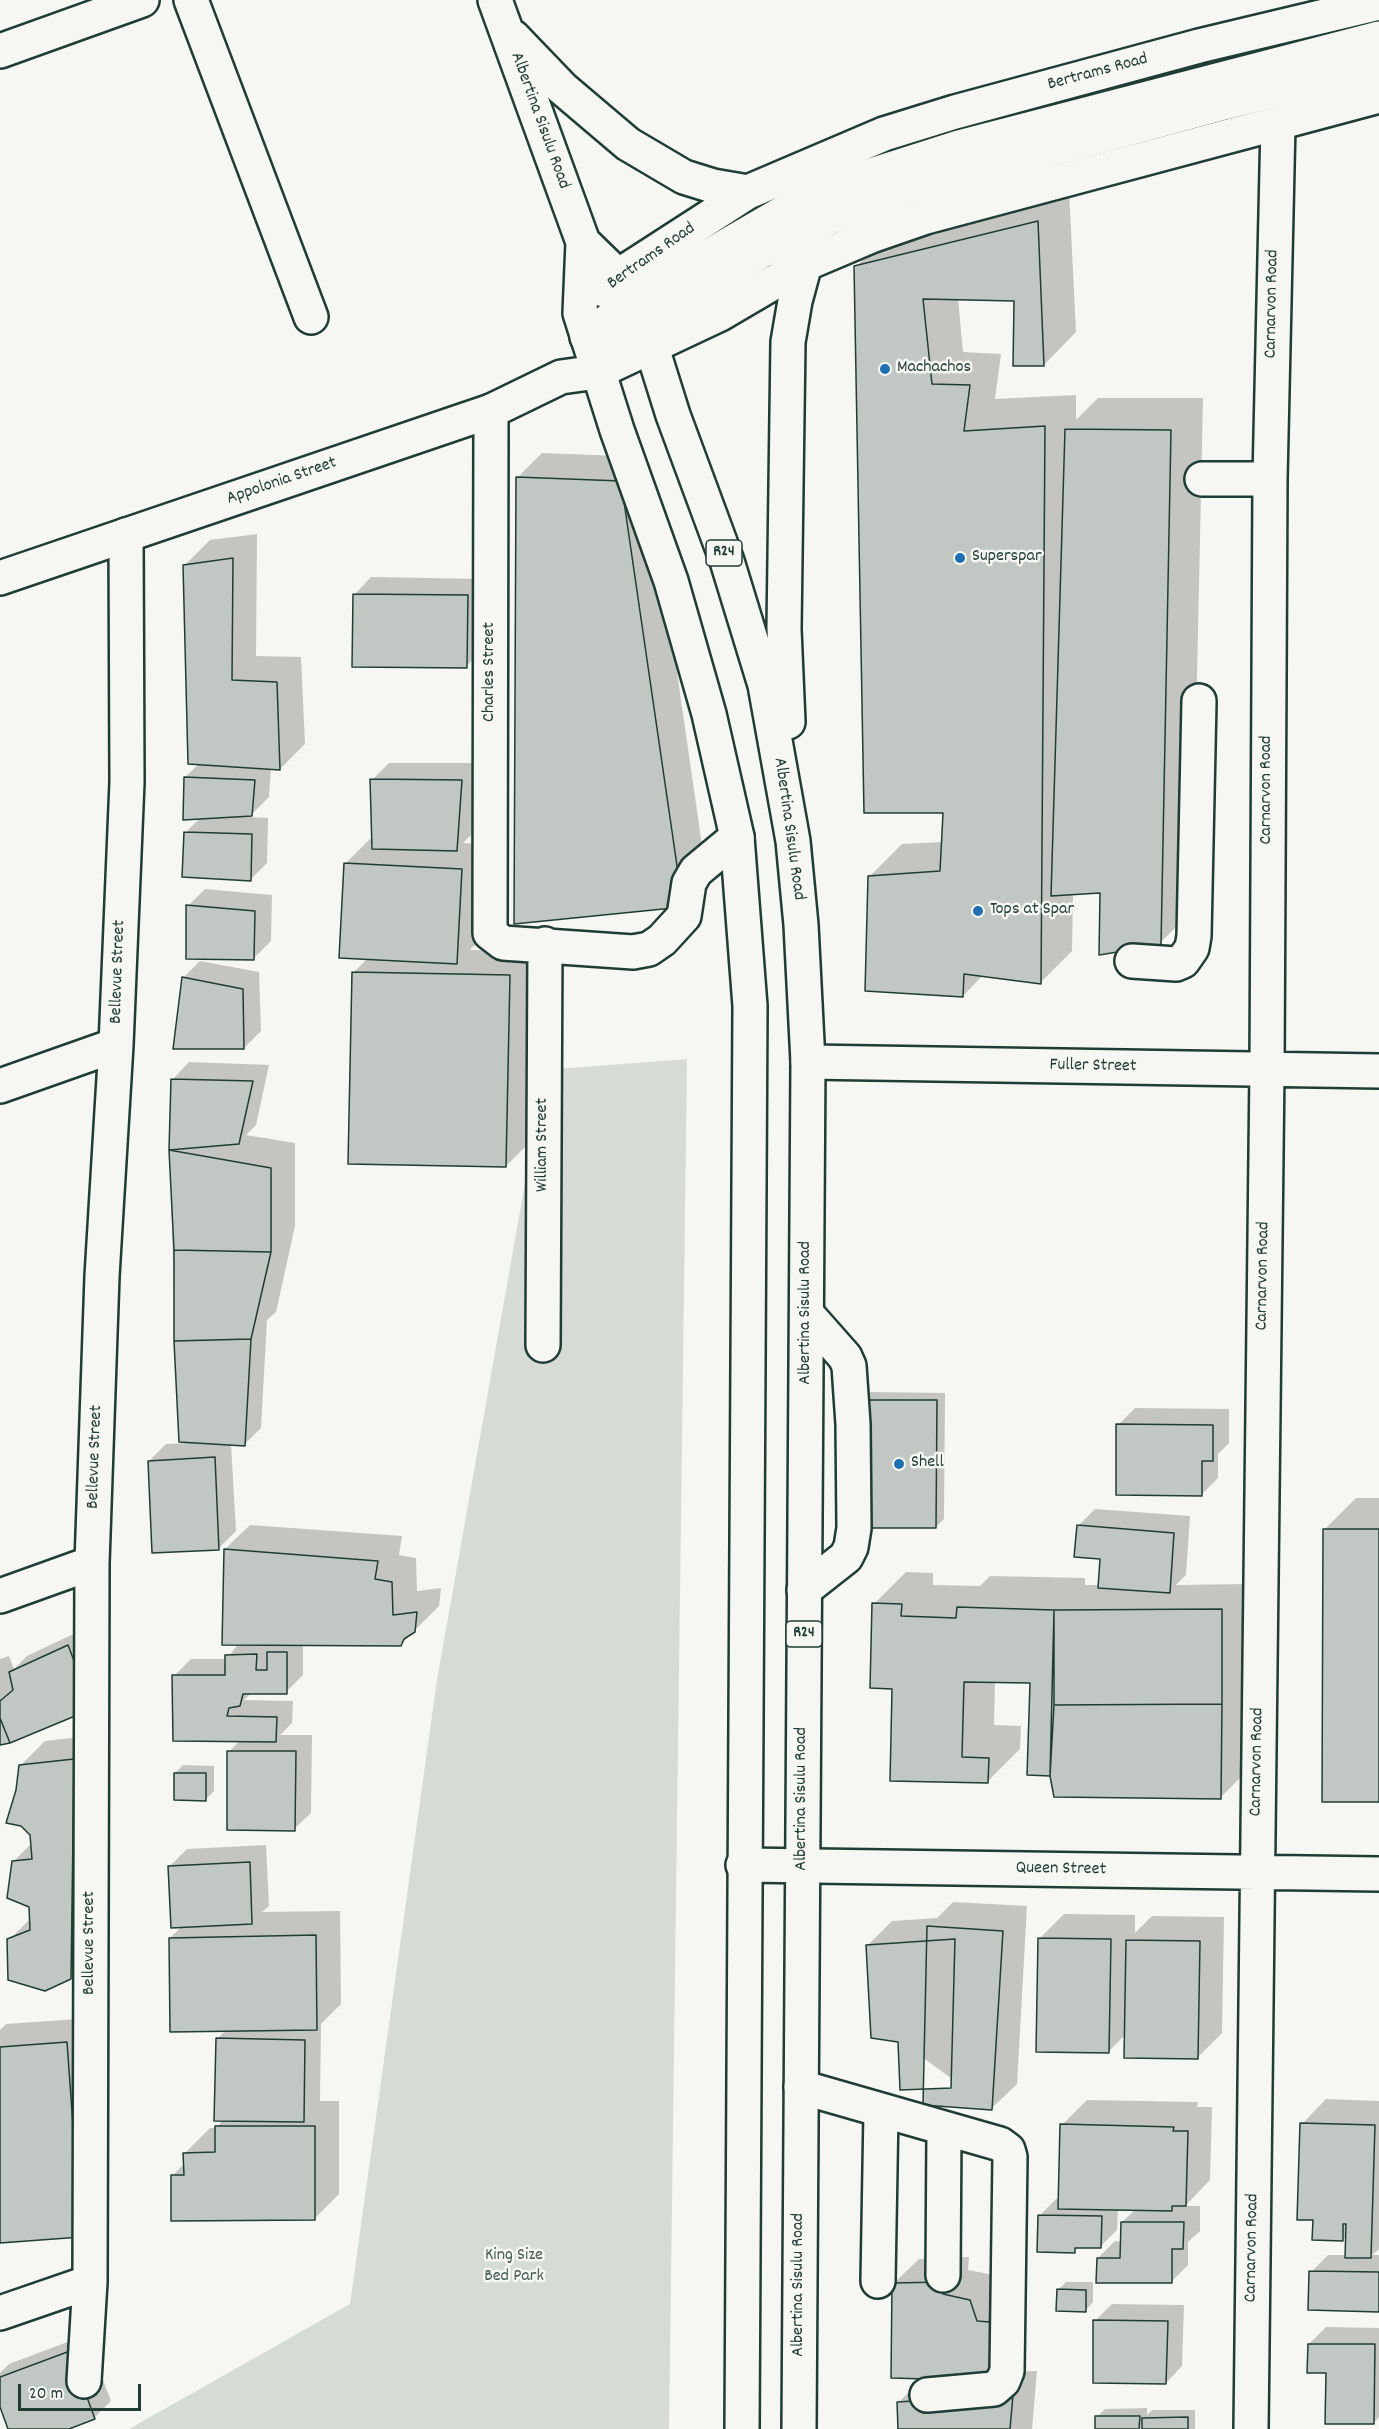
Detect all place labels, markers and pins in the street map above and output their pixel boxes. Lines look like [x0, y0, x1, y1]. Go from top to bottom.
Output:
place label: Machachos [897, 358, 971, 380]
marker: Machachos [878, 362, 892, 376]
place label: Superspar [972, 547, 1042, 569]
marker: Superspar [953, 551, 967, 565]
place label: Tops at Spar [990, 900, 1074, 922]
marker: Tops at Spar [971, 904, 985, 918]
place label: Shell [911, 1453, 944, 1475]
marker: Shell [892, 1457, 906, 1471]

